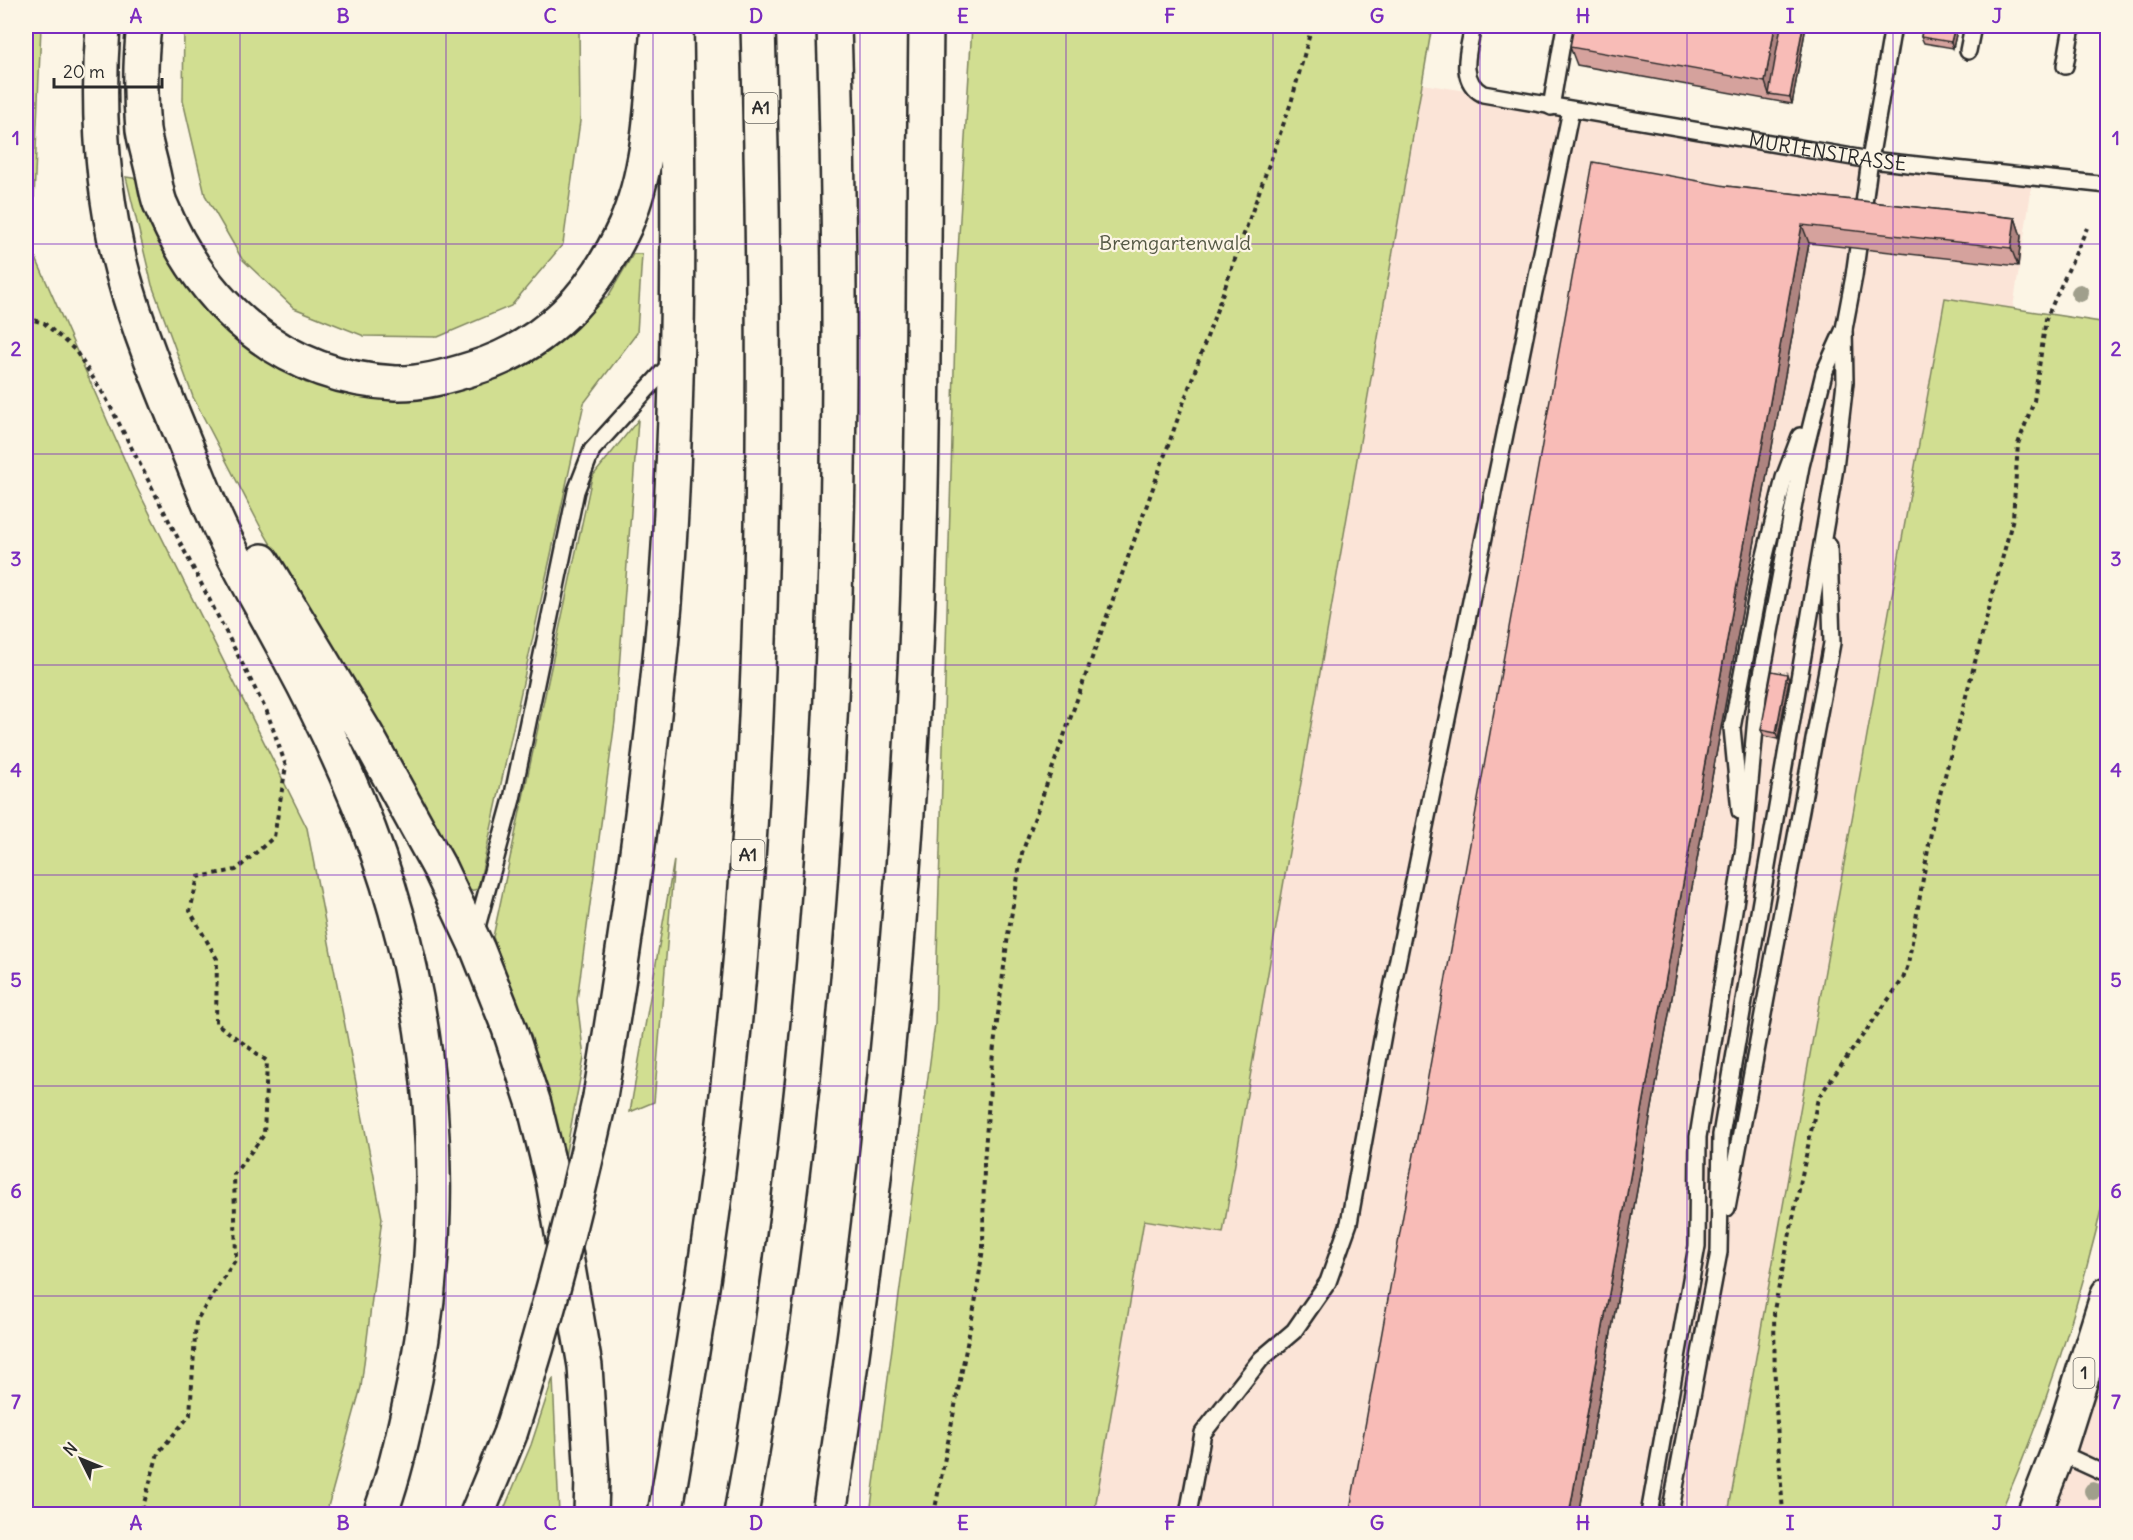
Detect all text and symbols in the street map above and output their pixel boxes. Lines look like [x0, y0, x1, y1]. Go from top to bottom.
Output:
text: A [130, 3, 143, 28]
text: B [336, 3, 350, 28]
text: C [543, 3, 557, 28]
text: D [749, 3, 763, 28]
text: E [957, 3, 969, 28]
text: F [1164, 3, 1176, 28]
text: G [1370, 3, 1384, 28]
text: H [1576, 3, 1590, 28]
text: I [1786, 3, 1795, 28]
text: J [1992, 3, 2003, 28]
scale bar [54, 51, 162, 89]
text: 20 m [63, 60, 105, 83]
road number: A1 [744, 93, 777, 123]
text: 1 [12, 125, 20, 150]
text: 1 [2112, 125, 2120, 150]
street label: MURTENSTRASSE [1747, 127, 1908, 176]
park label: Bremgartenwald [1099, 230, 1251, 255]
text: 2 [11, 336, 22, 361]
text: 2 [2111, 336, 2122, 361]
text: 3 [10, 546, 22, 571]
text: 3 [2110, 546, 2122, 571]
text: 4 [10, 757, 22, 782]
text: 4 [2110, 757, 2122, 782]
road number: A1 [732, 840, 764, 870]
text: 5 [10, 967, 22, 992]
text: 5 [2110, 967, 2122, 992]
text: 6 [10, 1178, 22, 1203]
text: 6 [2110, 1178, 2122, 1203]
road number: 1 [2074, 1358, 2094, 1388]
text: 7 [11, 1389, 21, 1414]
text: 7 [2111, 1389, 2121, 1414]
north arrow [51, 1429, 111, 1489]
text: N [59, 1438, 81, 1460]
text: A [130, 1510, 143, 1535]
text: B [336, 1510, 350, 1535]
text: C [543, 1510, 557, 1535]
text: D [749, 1510, 763, 1535]
text: E [957, 1510, 969, 1535]
text: F [1164, 1510, 1176, 1535]
text: G [1370, 1510, 1384, 1535]
text: H [1576, 1510, 1590, 1535]
text: I [1786, 1510, 1795, 1535]
text: J [1992, 1510, 2003, 1535]

